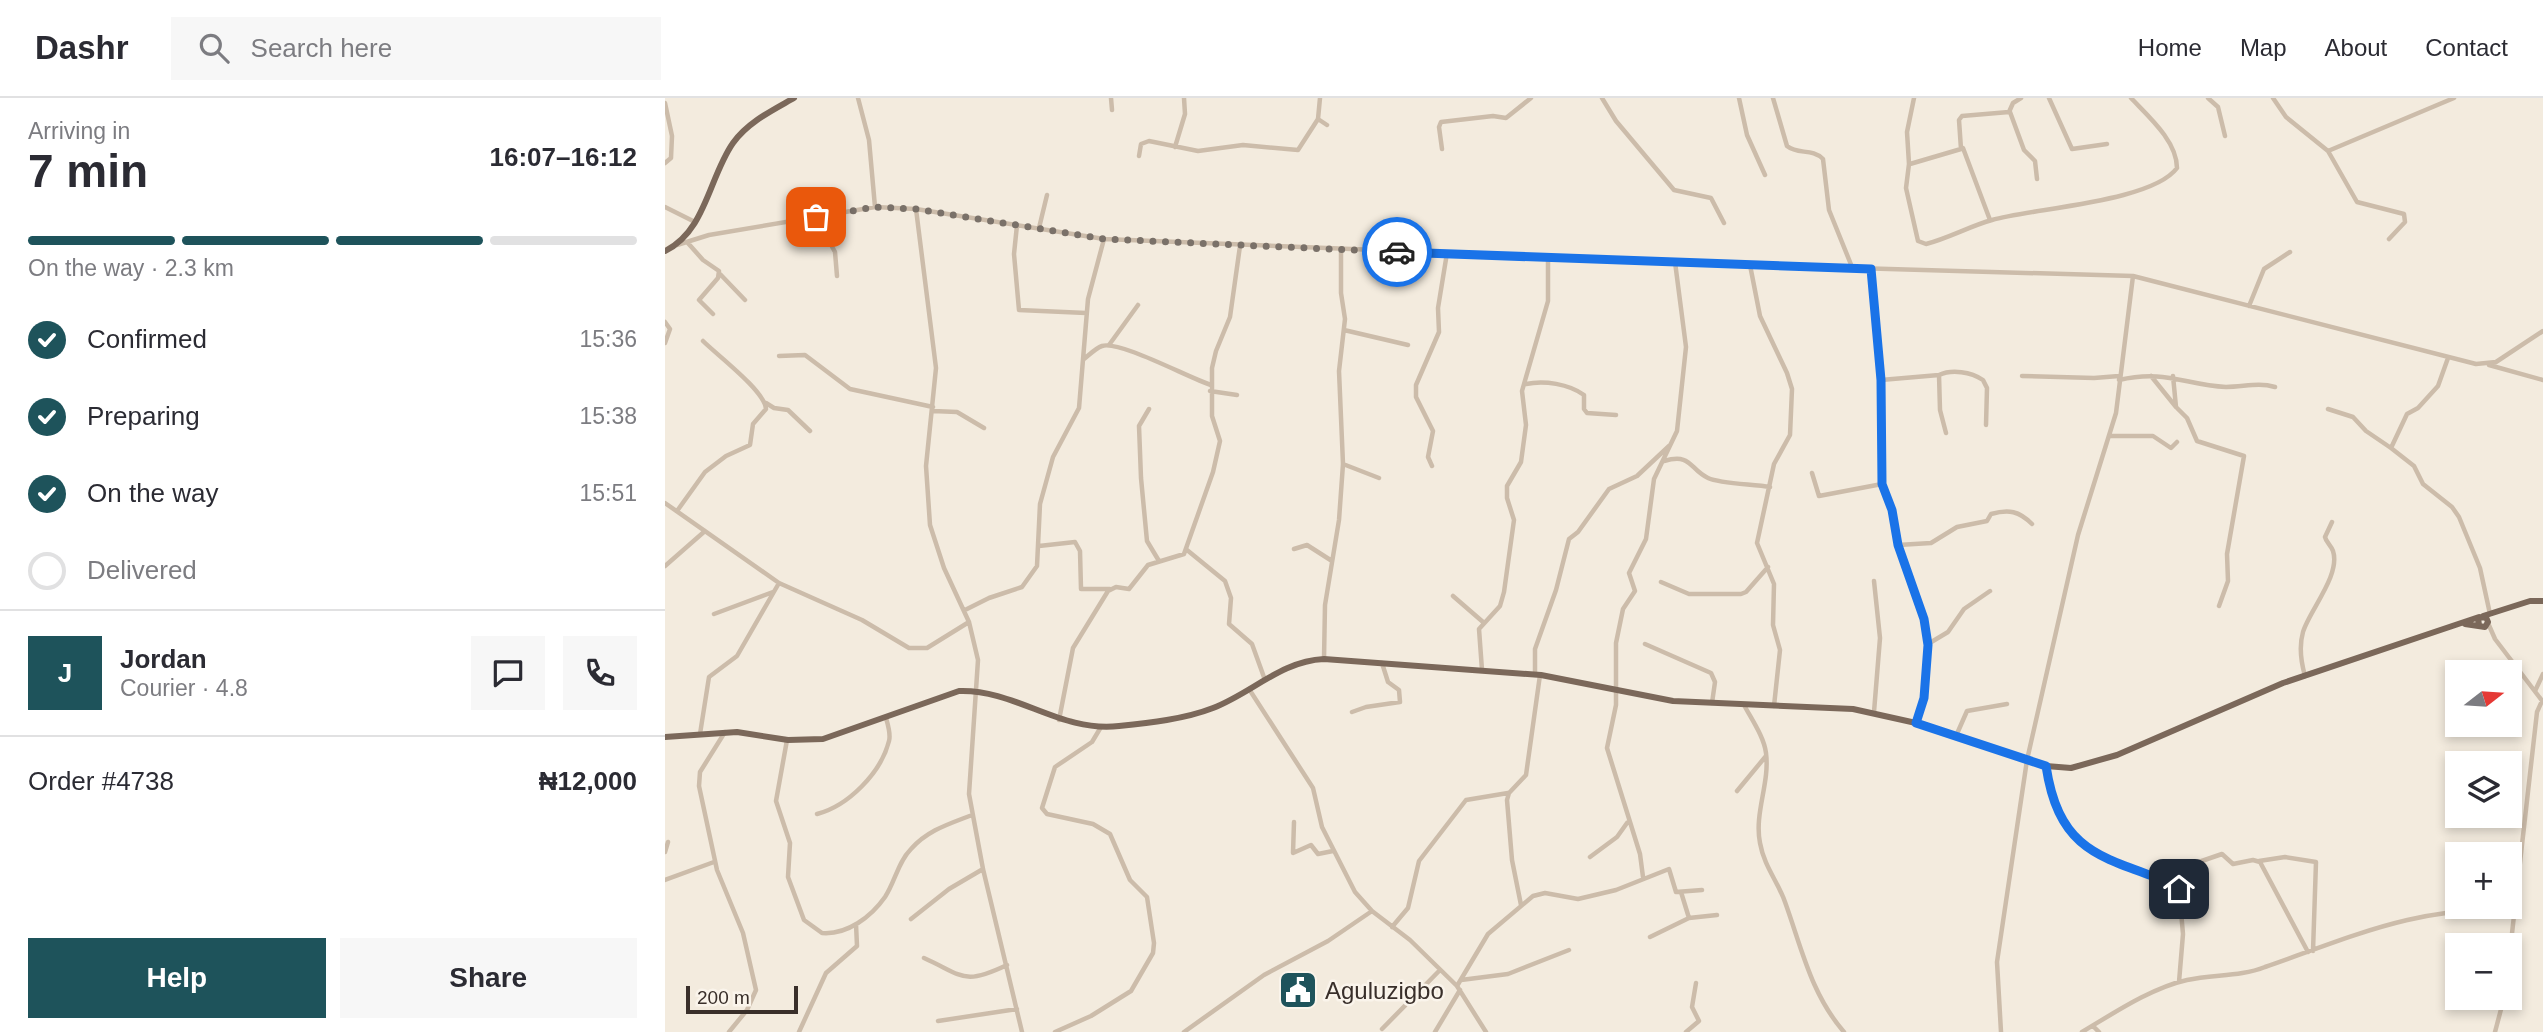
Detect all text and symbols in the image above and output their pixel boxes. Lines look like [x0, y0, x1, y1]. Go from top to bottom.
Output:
search box [171, 17, 661, 80]
text: Dashr [35, 29, 129, 66]
icon: search [195, 29, 233, 67]
text: Search here [251, 33, 392, 63]
text: Home [2138, 34, 2202, 61]
text: Map [2240, 34, 2287, 61]
text: About [2325, 34, 2387, 61]
text: Contact [2425, 34, 2508, 61]
text: Arriving in [28, 118, 130, 144]
text: 16:07–16:12 [490, 142, 637, 172]
text: 7 min [28, 145, 148, 197]
pin [786, 187, 846, 247]
icon: bag [797, 198, 835, 236]
courier [1362, 217, 1432, 287]
icon: car [1378, 233, 1416, 271]
text: On the way · 2.3 km [28, 255, 234, 281]
icon: check [28, 321, 66, 359]
text: Confirmed [87, 324, 207, 354]
text: 15:36 [579, 326, 637, 352]
icon: check [28, 398, 66, 436]
text: Preparing [87, 401, 200, 431]
text: 15:38 [579, 403, 637, 429]
icon: check [28, 475, 66, 513]
text: On the way [87, 478, 219, 508]
text: 15:51 [579, 480, 637, 506]
text: Delivered [87, 555, 197, 585]
button: chat [471, 636, 545, 710]
button: phone [563, 636, 637, 710]
text: Jordan [120, 644, 207, 674]
text: J [58, 658, 72, 688]
north arrow [2445, 660, 2522, 737]
map controls [2445, 660, 2522, 1010]
text: Courier · 4.8 [120, 675, 248, 701]
button: layers [2445, 751, 2522, 828]
text: Order #4738 [28, 766, 174, 796]
text: ₦12,000 [539, 766, 637, 796]
button: + [2445, 842, 2522, 919]
pin [2149, 859, 2209, 919]
icon: home [2160, 870, 2198, 908]
button: − [2445, 933, 2522, 1010]
button: Help [28, 938, 326, 1018]
button: Share [340, 938, 637, 1018]
public building icon: Aguluzigbo [1277, 969, 1319, 1011]
place label: Aguluzigbo [1325, 977, 1444, 1004]
scale bar [686, 983, 798, 1015]
text: 200 m [697, 987, 750, 1008]

